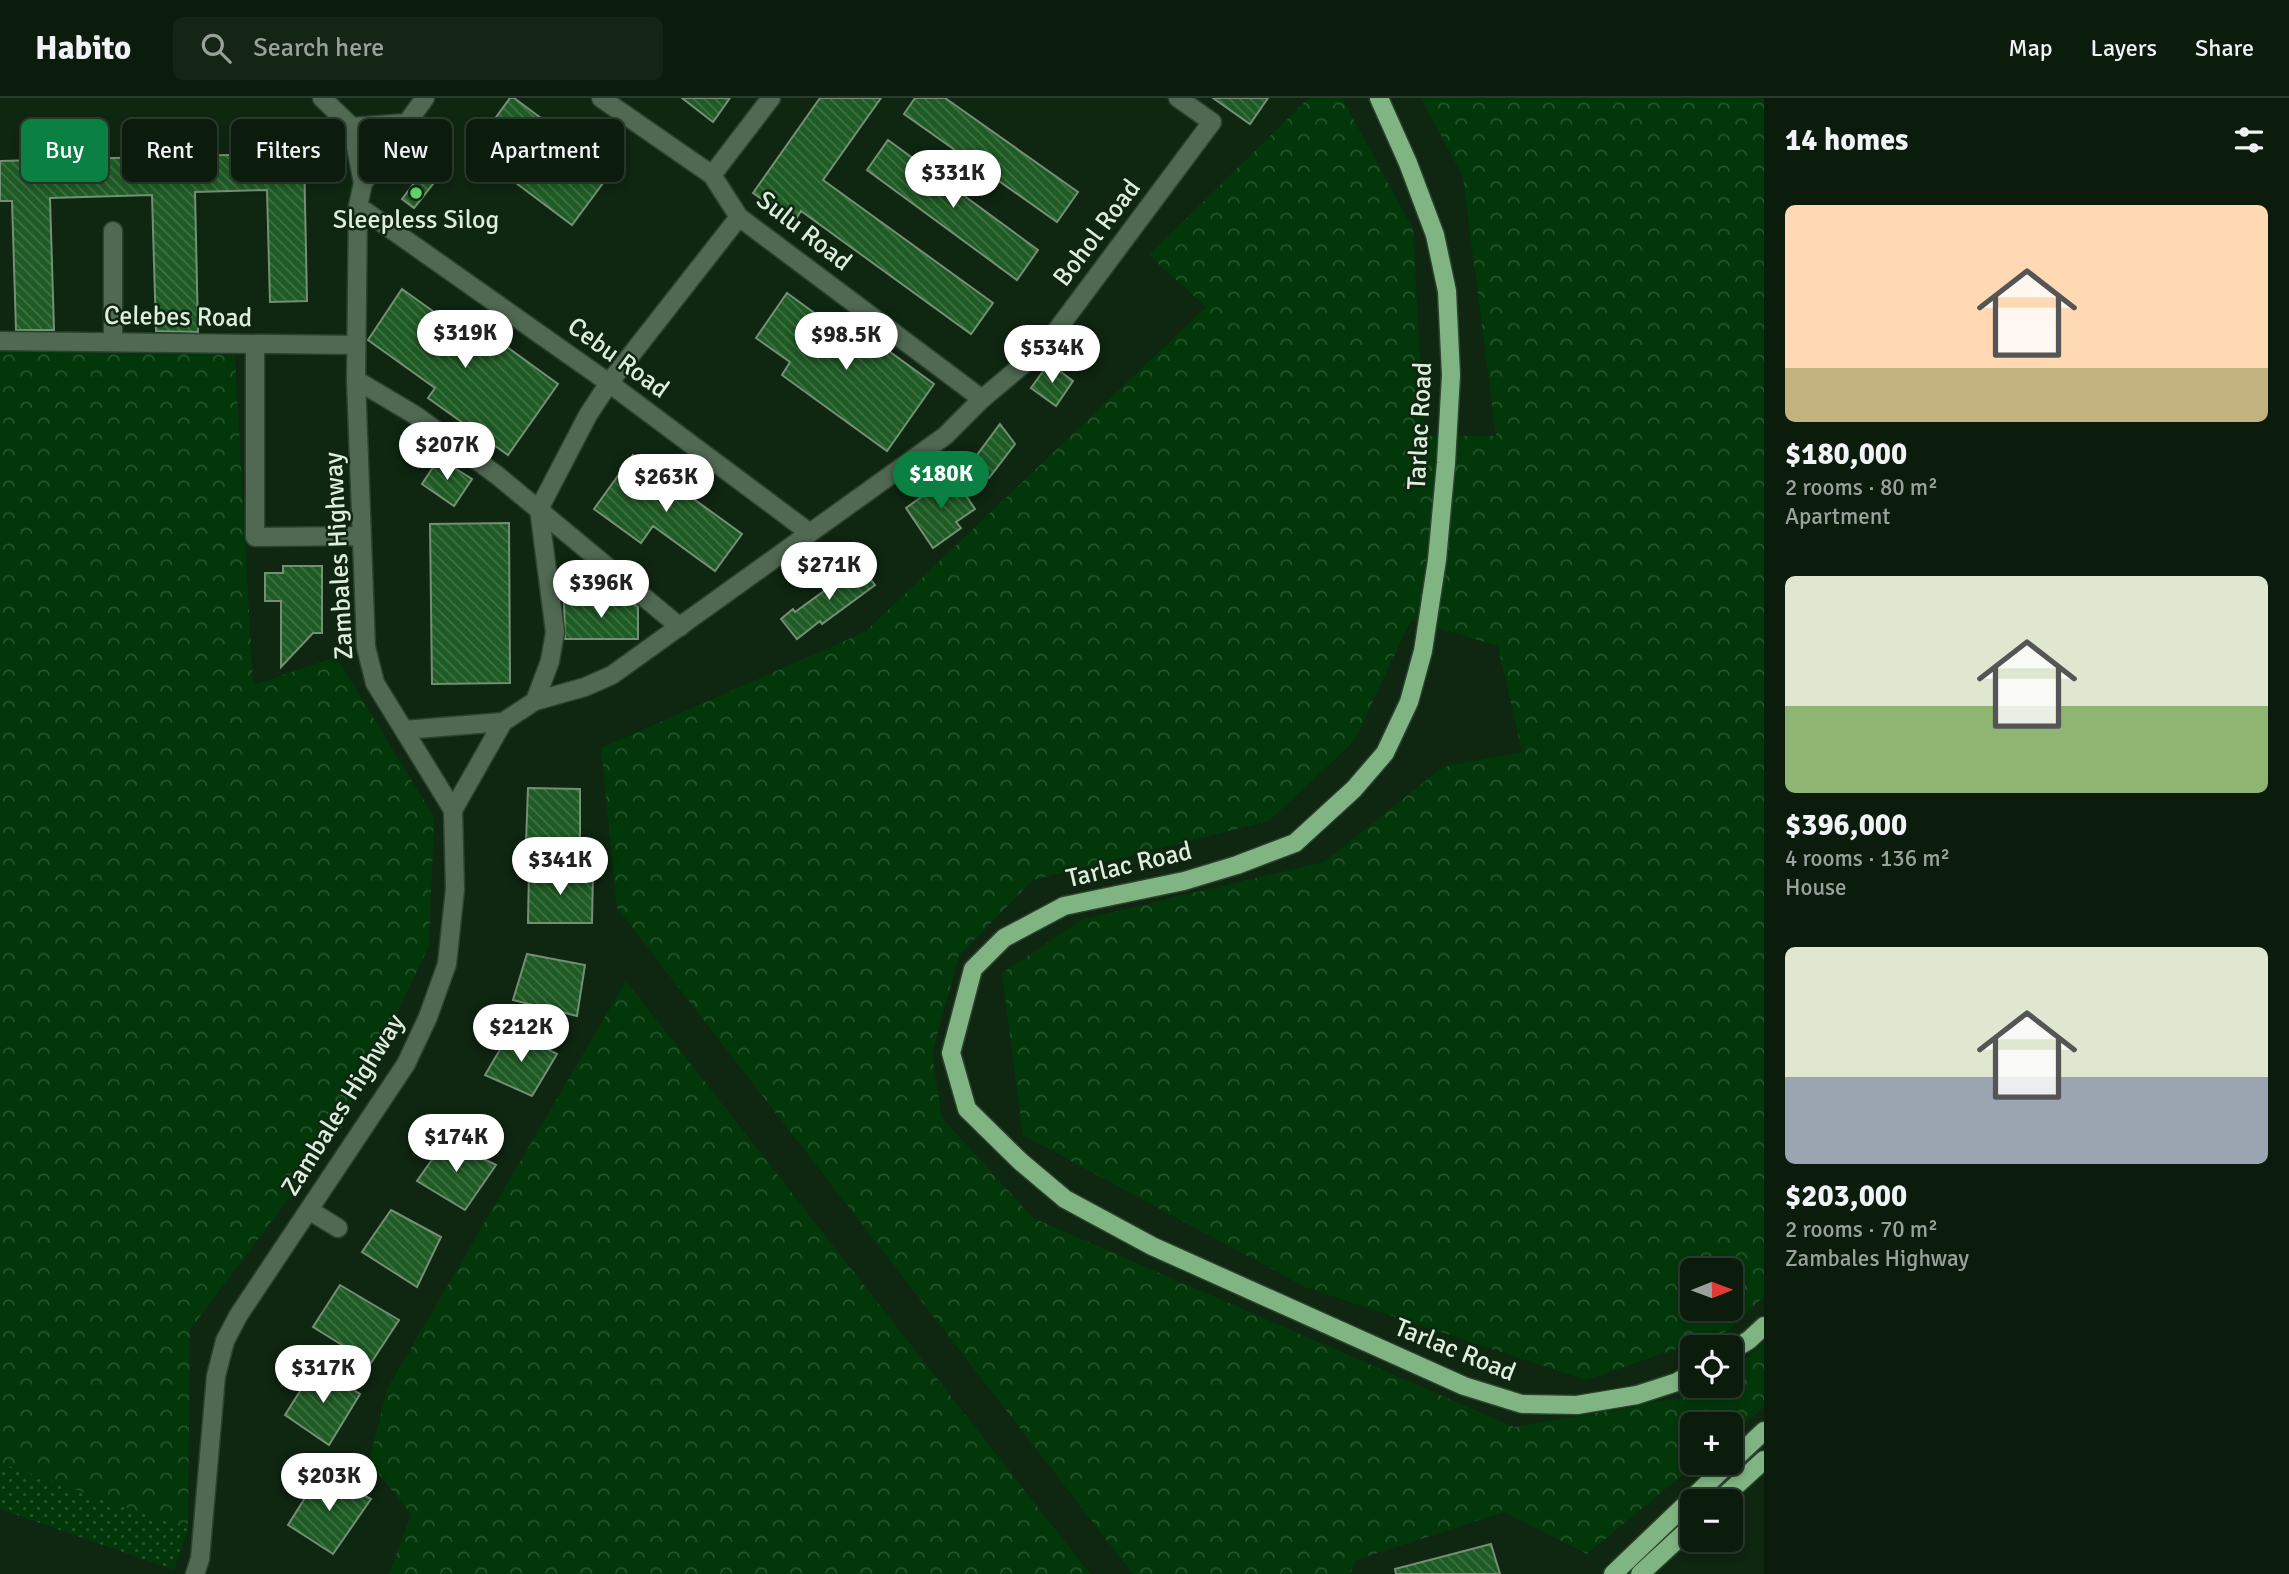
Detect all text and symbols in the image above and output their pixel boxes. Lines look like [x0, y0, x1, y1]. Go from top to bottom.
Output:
search box [173, 17, 663, 80]
text: Habito [35, 28, 131, 69]
icon: search [197, 29, 235, 67]
text: Search here [253, 32, 384, 64]
text: Map [2008, 33, 2053, 63]
text: Layers [2091, 33, 2157, 63]
text: Share [2195, 33, 2254, 63]
chip: Buy [21, 119, 108, 182]
chip: Rent [122, 119, 217, 182]
chip: Filters [231, 119, 345, 182]
chip: New [359, 119, 452, 182]
chip: Apartment [466, 119, 624, 182]
icon: filters [2230, 121, 2268, 159]
text: 14 homes [1785, 122, 1908, 159]
pin: $331K [904, 150, 1002, 210]
text: $331K [921, 158, 985, 187]
street label: Bohol Road [1046, 173, 1148, 293]
street label: Sulu Road [750, 184, 858, 278]
marker: Sleepless Silog [408, 185, 424, 201]
place label: Sleepless Silog [333, 204, 499, 236]
icon: home [1964, 250, 2090, 376]
street label: Celebes Road [104, 300, 252, 334]
pin: $319K [416, 310, 514, 370]
street label: Cebu Road [561, 310, 675, 406]
pin: $98.5K [789, 313, 903, 372]
text: $319K [433, 318, 497, 347]
text: $98.5K [811, 320, 881, 349]
pin: $534K [1003, 326, 1101, 385]
text: $534K [1020, 333, 1084, 362]
street label: Tarlac Road [1401, 361, 1439, 491]
pin: $207K [398, 422, 496, 482]
text: $207K [415, 430, 479, 459]
text: $180,000 [1785, 436, 1907, 473]
street label: Zambales Highway [318, 451, 360, 661]
pin: $180K [892, 452, 990, 511]
pin: $263K [617, 454, 715, 514]
text: $180K [909, 459, 973, 488]
text: $263K [634, 462, 698, 491]
text: 2 rooms · 80 m² [1785, 473, 1938, 502]
text: Apartment [1785, 502, 1890, 531]
pin: $271K [780, 542, 878, 602]
text: $271K [797, 550, 861, 579]
pin: $396K [552, 560, 650, 620]
text: $396K [569, 568, 633, 597]
icon: home [1964, 621, 2090, 747]
text: $396,000 [1785, 807, 1907, 844]
street label: Tarlac Road [1063, 835, 1195, 895]
pin: $341K [511, 838, 609, 897]
text: 4 rooms · 136 m² [1785, 844, 1950, 873]
text: $341K [528, 845, 592, 874]
text: House [1785, 873, 1847, 902]
icon: home [1964, 992, 2090, 1118]
pin: $212K [472, 1004, 570, 1064]
street label: Zambales Highway [274, 1008, 412, 1202]
text: $212K [489, 1012, 553, 1041]
pin: $174K [407, 1114, 505, 1174]
text: $174K [424, 1122, 488, 1151]
text: $203,000 [1785, 1178, 1907, 1215]
text: 2 rooms · 70 m² [1785, 1215, 1938, 1244]
text: Zambales Highway [1785, 1244, 1969, 1273]
north arrow [1680, 1258, 1743, 1321]
map controls [1680, 1258, 1743, 1552]
street label: Tarlac Road [1390, 1311, 1520, 1389]
button: locate [1680, 1335, 1743, 1398]
pin: $317K [274, 1346, 372, 1405]
text: $317K [291, 1353, 355, 1382]
button: + [1680, 1412, 1743, 1475]
pin: $203K [280, 1454, 378, 1513]
text: $203K [297, 1461, 361, 1490]
button: − [1680, 1489, 1743, 1552]

